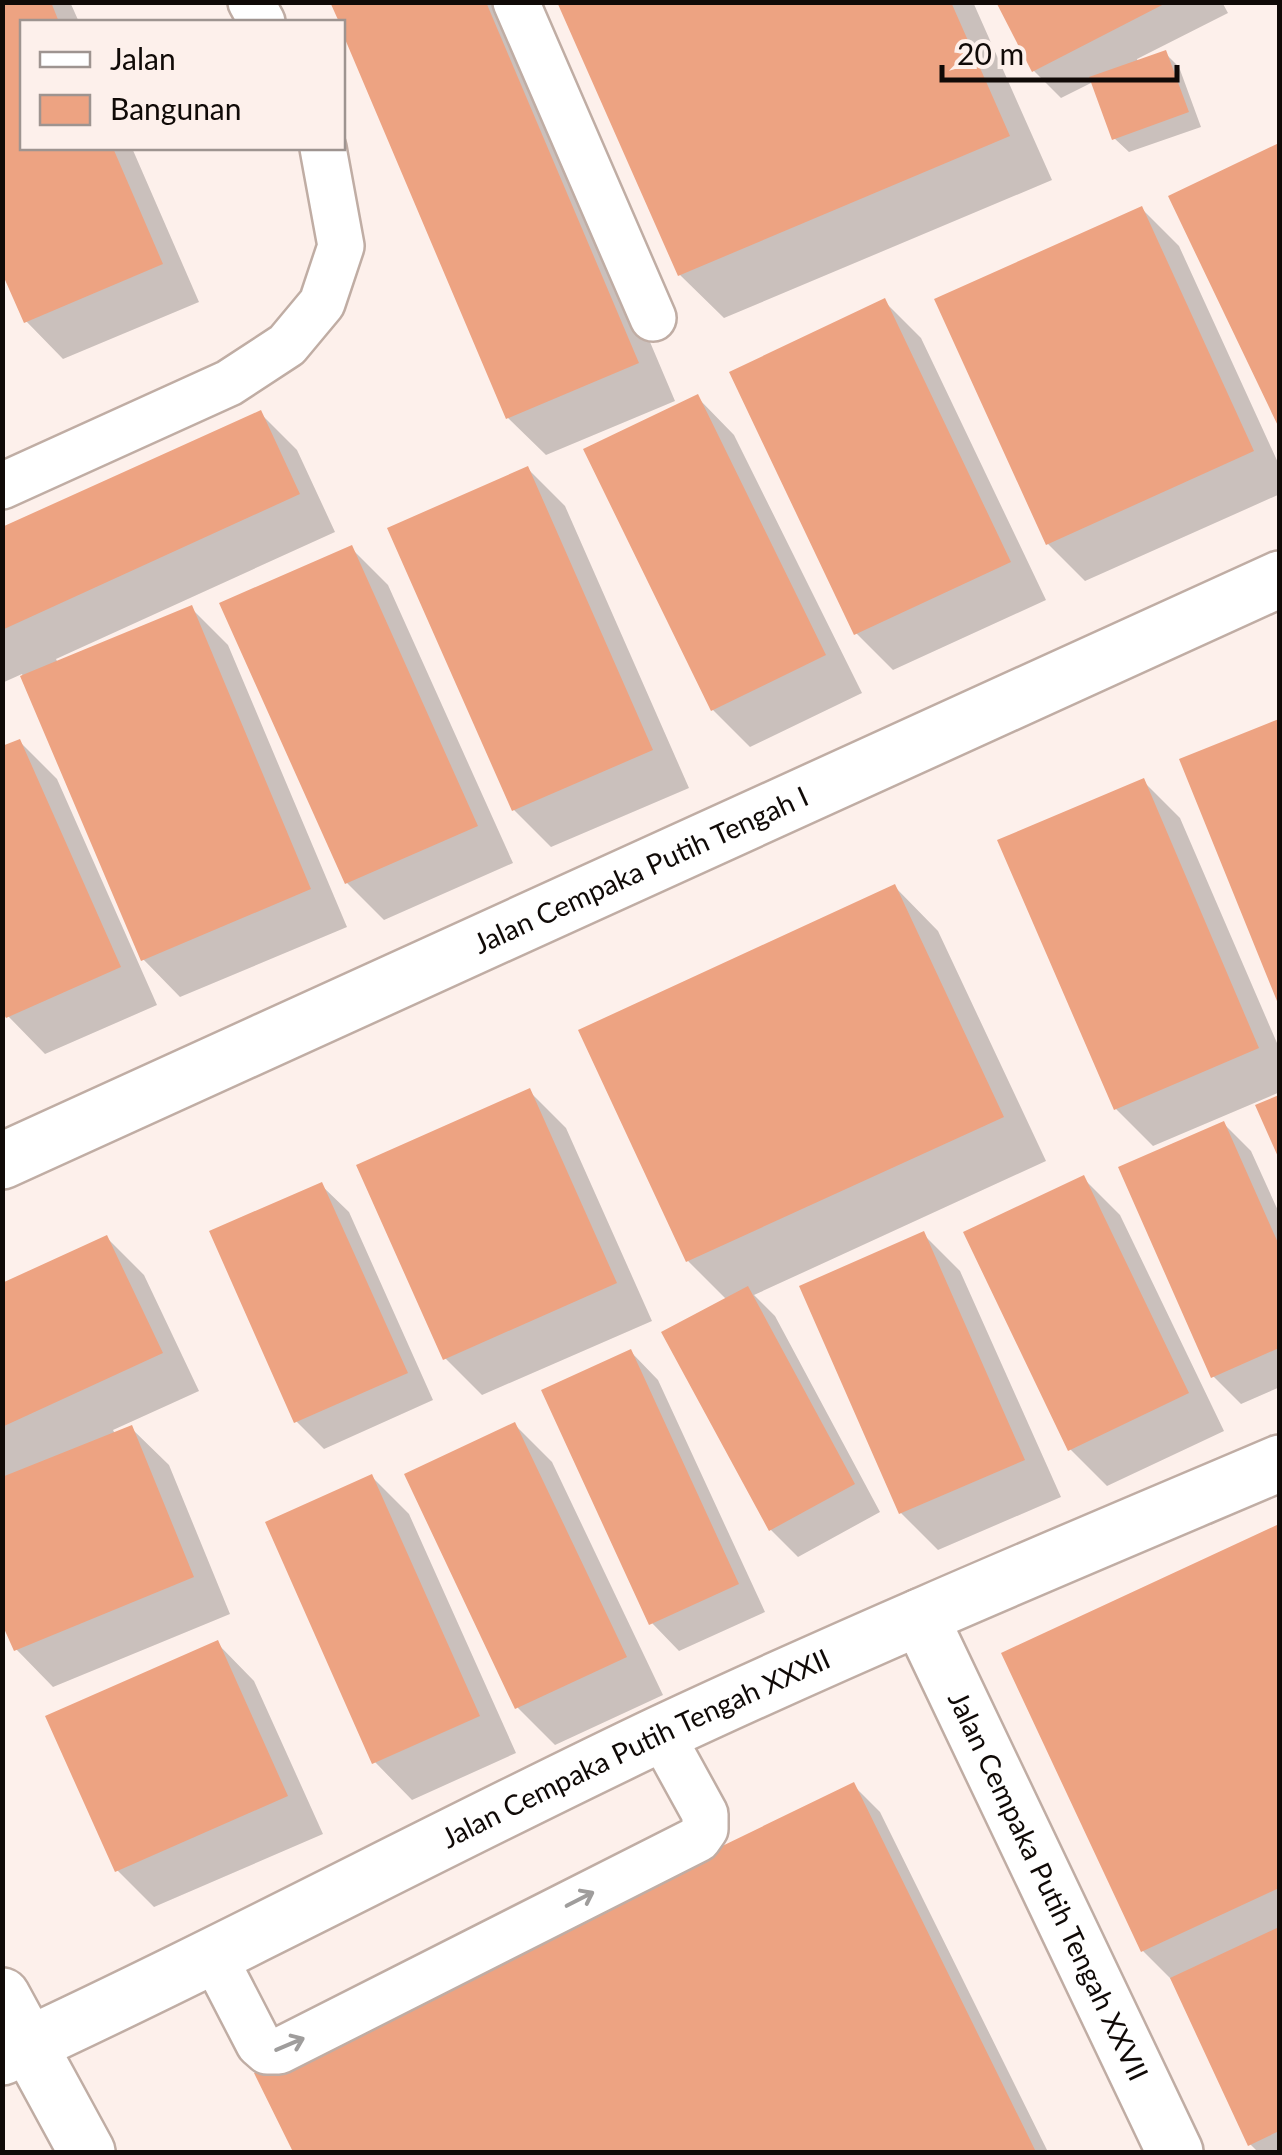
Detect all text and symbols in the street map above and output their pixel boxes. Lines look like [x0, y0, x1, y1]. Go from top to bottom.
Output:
legend [20, 20, 345, 150]
scale bar [942, 20, 1177, 82]
text: 20 m [957, 35, 1024, 71]
text: Jalan [110, 40, 176, 76]
text: Bangunan [110, 90, 242, 126]
street label: Jalan Cempaka Putih Tengah I [468, 778, 813, 960]
street label: Jalan Cempaka Putih Tengah XXXII [435, 1641, 835, 1854]
street label: Jalan Cempaka Putih Tengah XXVII [942, 1685, 1156, 2086]
one-way arrow [564, 1888, 594, 1907]
one-way arrow [274, 2034, 305, 2052]

